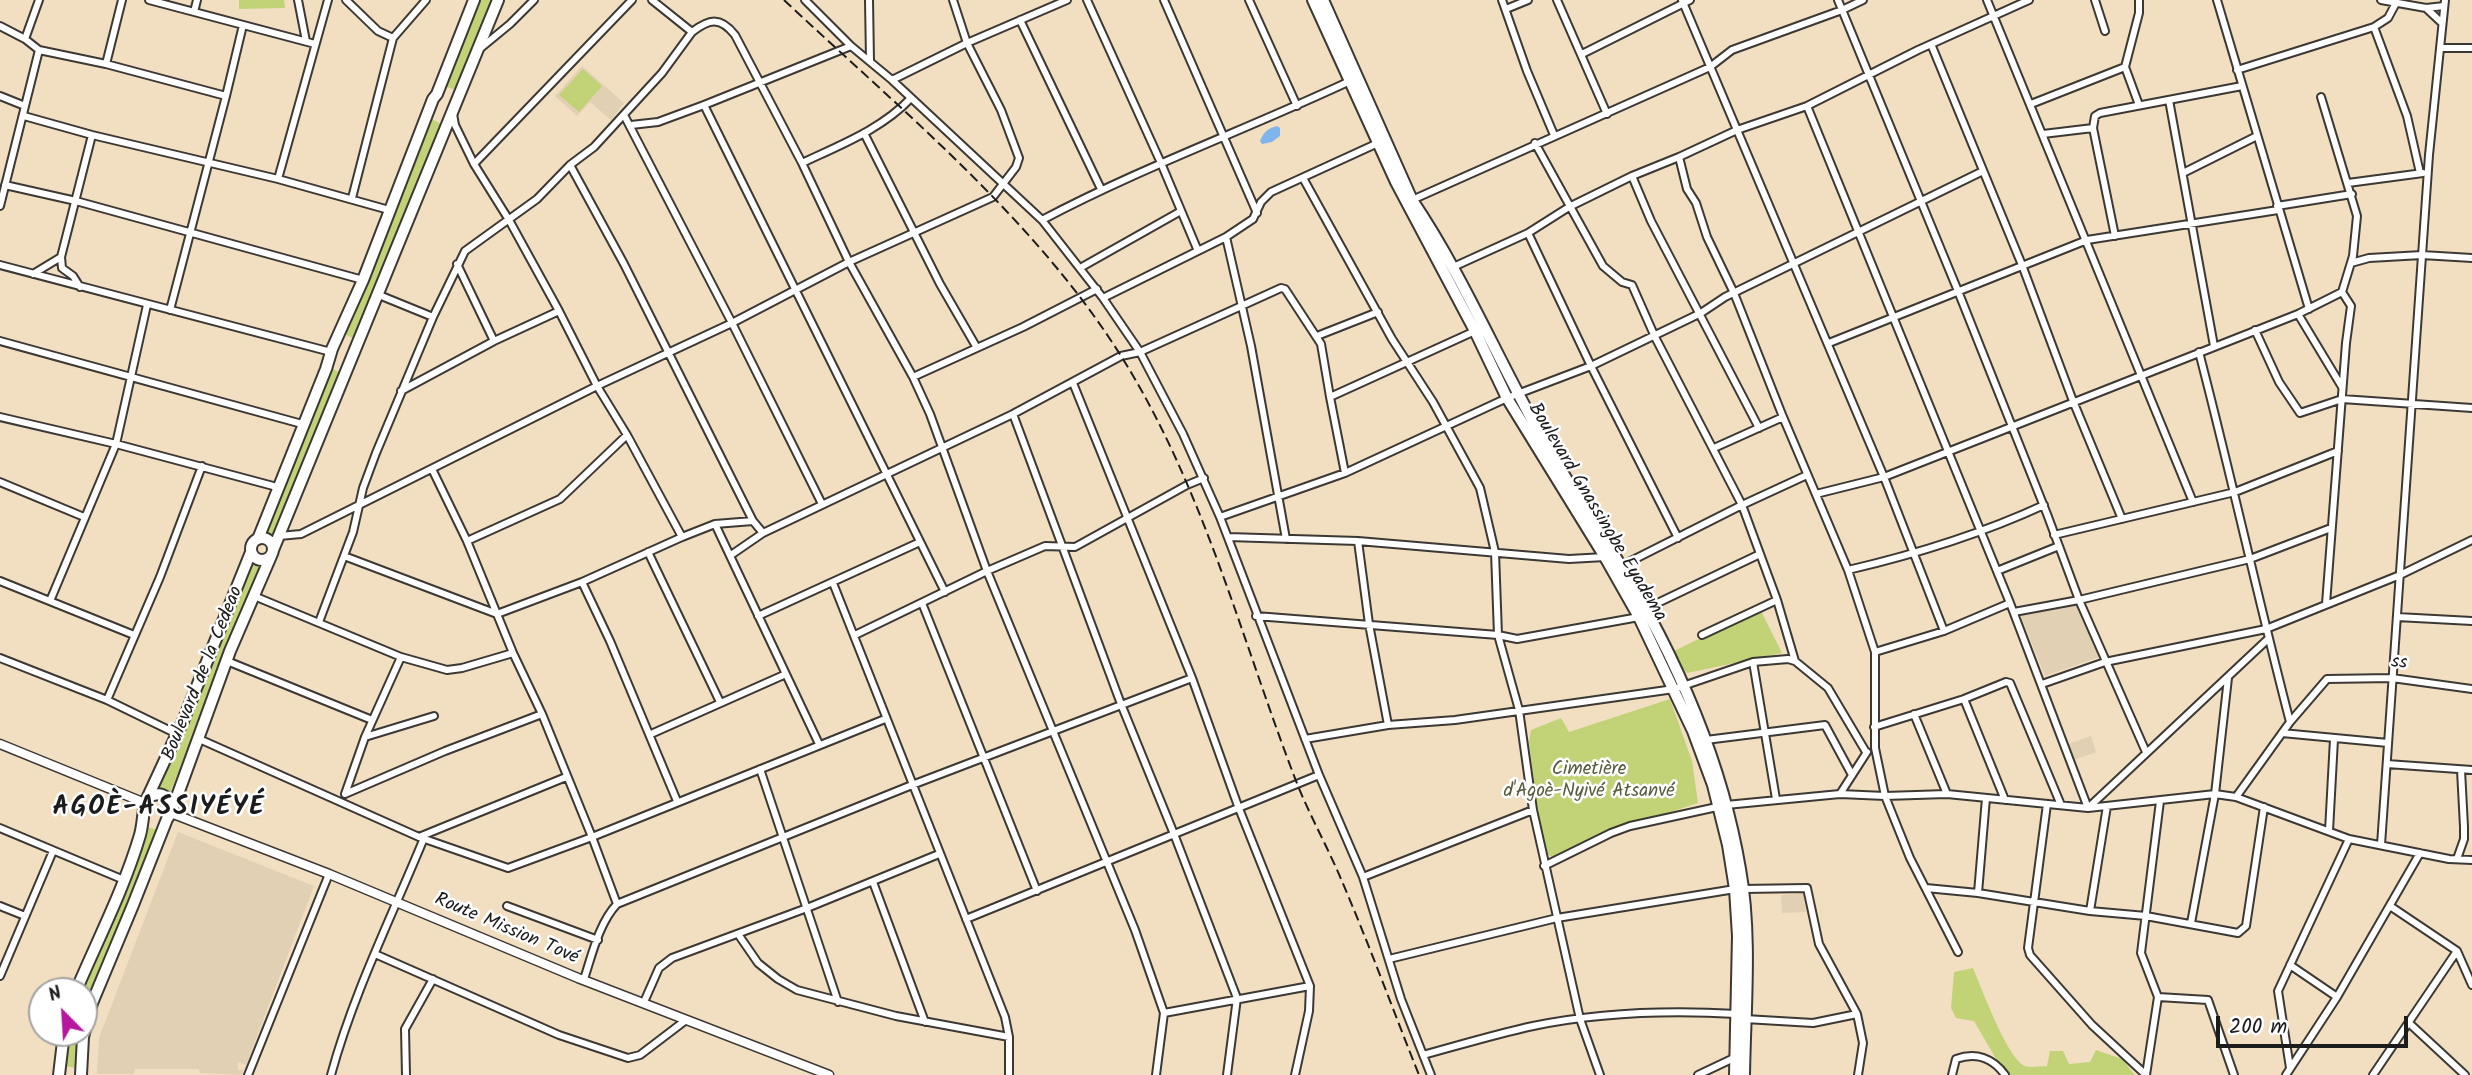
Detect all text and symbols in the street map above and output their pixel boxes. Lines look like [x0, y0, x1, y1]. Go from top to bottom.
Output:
street label: Boulevard Gnassingbe Eyadema [1522, 400, 1670, 626]
street label: Boulevard de la Cedeao [159, 584, 249, 764]
street label: ss [2390, 652, 2408, 676]
park label: Cimetière d'Agoè-Nyivé Atsanvé [1503, 760, 1675, 804]
district label: AGOÈ-ASSIYÉYÉ [54, 794, 264, 826]
street label: Route Mission Tové [431, 889, 581, 971]
north arrow [28, 977, 98, 1047]
text: N [44, 978, 67, 1011]
scale bar [2220, 1002, 2412, 1046]
text: 200 m [2229, 1011, 2287, 1044]

